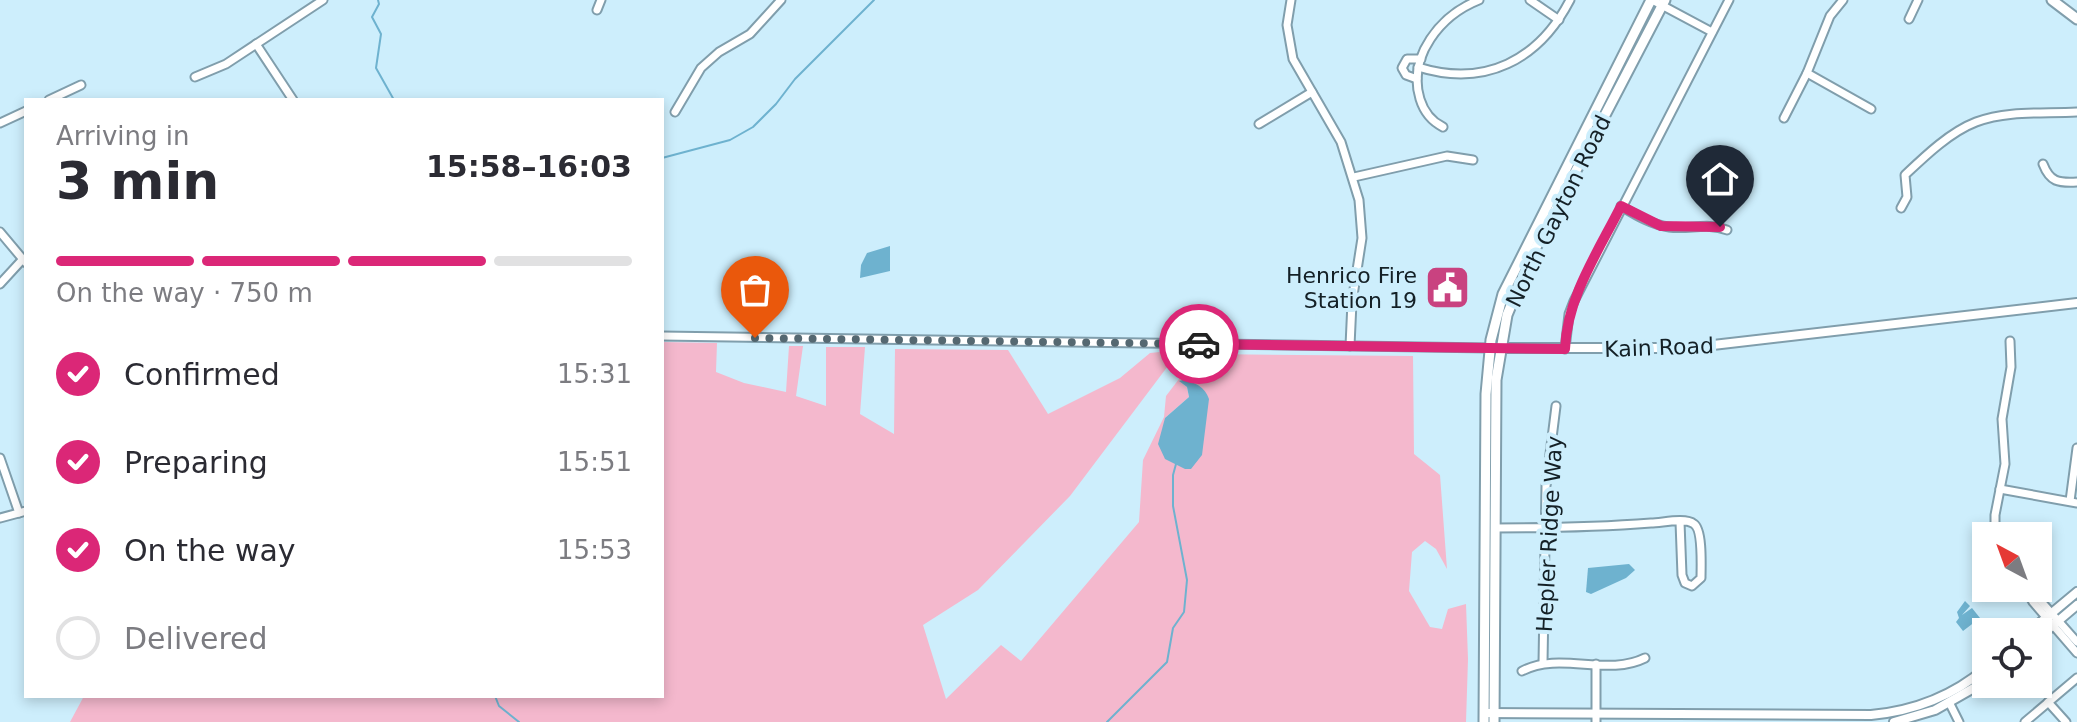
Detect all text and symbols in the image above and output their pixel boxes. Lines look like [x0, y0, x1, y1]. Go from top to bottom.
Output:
street label: North Gayton Road [1501, 111, 1616, 311]
text: Arriving in [56, 121, 190, 151]
pin [1686, 145, 1754, 227]
text: 15:58–16:03 [426, 149, 632, 184]
text: 3 min [56, 151, 219, 211]
icon: home [1698, 157, 1742, 201]
pin [721, 256, 789, 338]
place label: Henrico Fire Station 19 [1286, 263, 1417, 313]
public building icon: Henrico Fire Station 19 [1424, 264, 1472, 312]
icon: bag [733, 268, 777, 312]
text: On the way · 750 m [56, 278, 313, 308]
courier [1159, 304, 1239, 384]
icon: car [1177, 322, 1221, 366]
street label: Kain Road [1604, 333, 1714, 362]
icon: check [56, 352, 100, 396]
text: Confirmed [124, 357, 280, 392]
text: 15:31 [557, 359, 632, 389]
street label: Hepler Ridge Way [1532, 435, 1567, 633]
icon: check [56, 440, 100, 484]
text: Preparing [124, 445, 268, 480]
text: 15:51 [557, 447, 632, 477]
north arrow [1972, 522, 2052, 602]
map controls [1972, 522, 2052, 698]
icon: check [56, 528, 100, 572]
text: On the way [124, 533, 296, 568]
text: 15:53 [557, 535, 632, 565]
button: locate [1972, 618, 2052, 698]
text: Delivered [124, 621, 268, 656]

